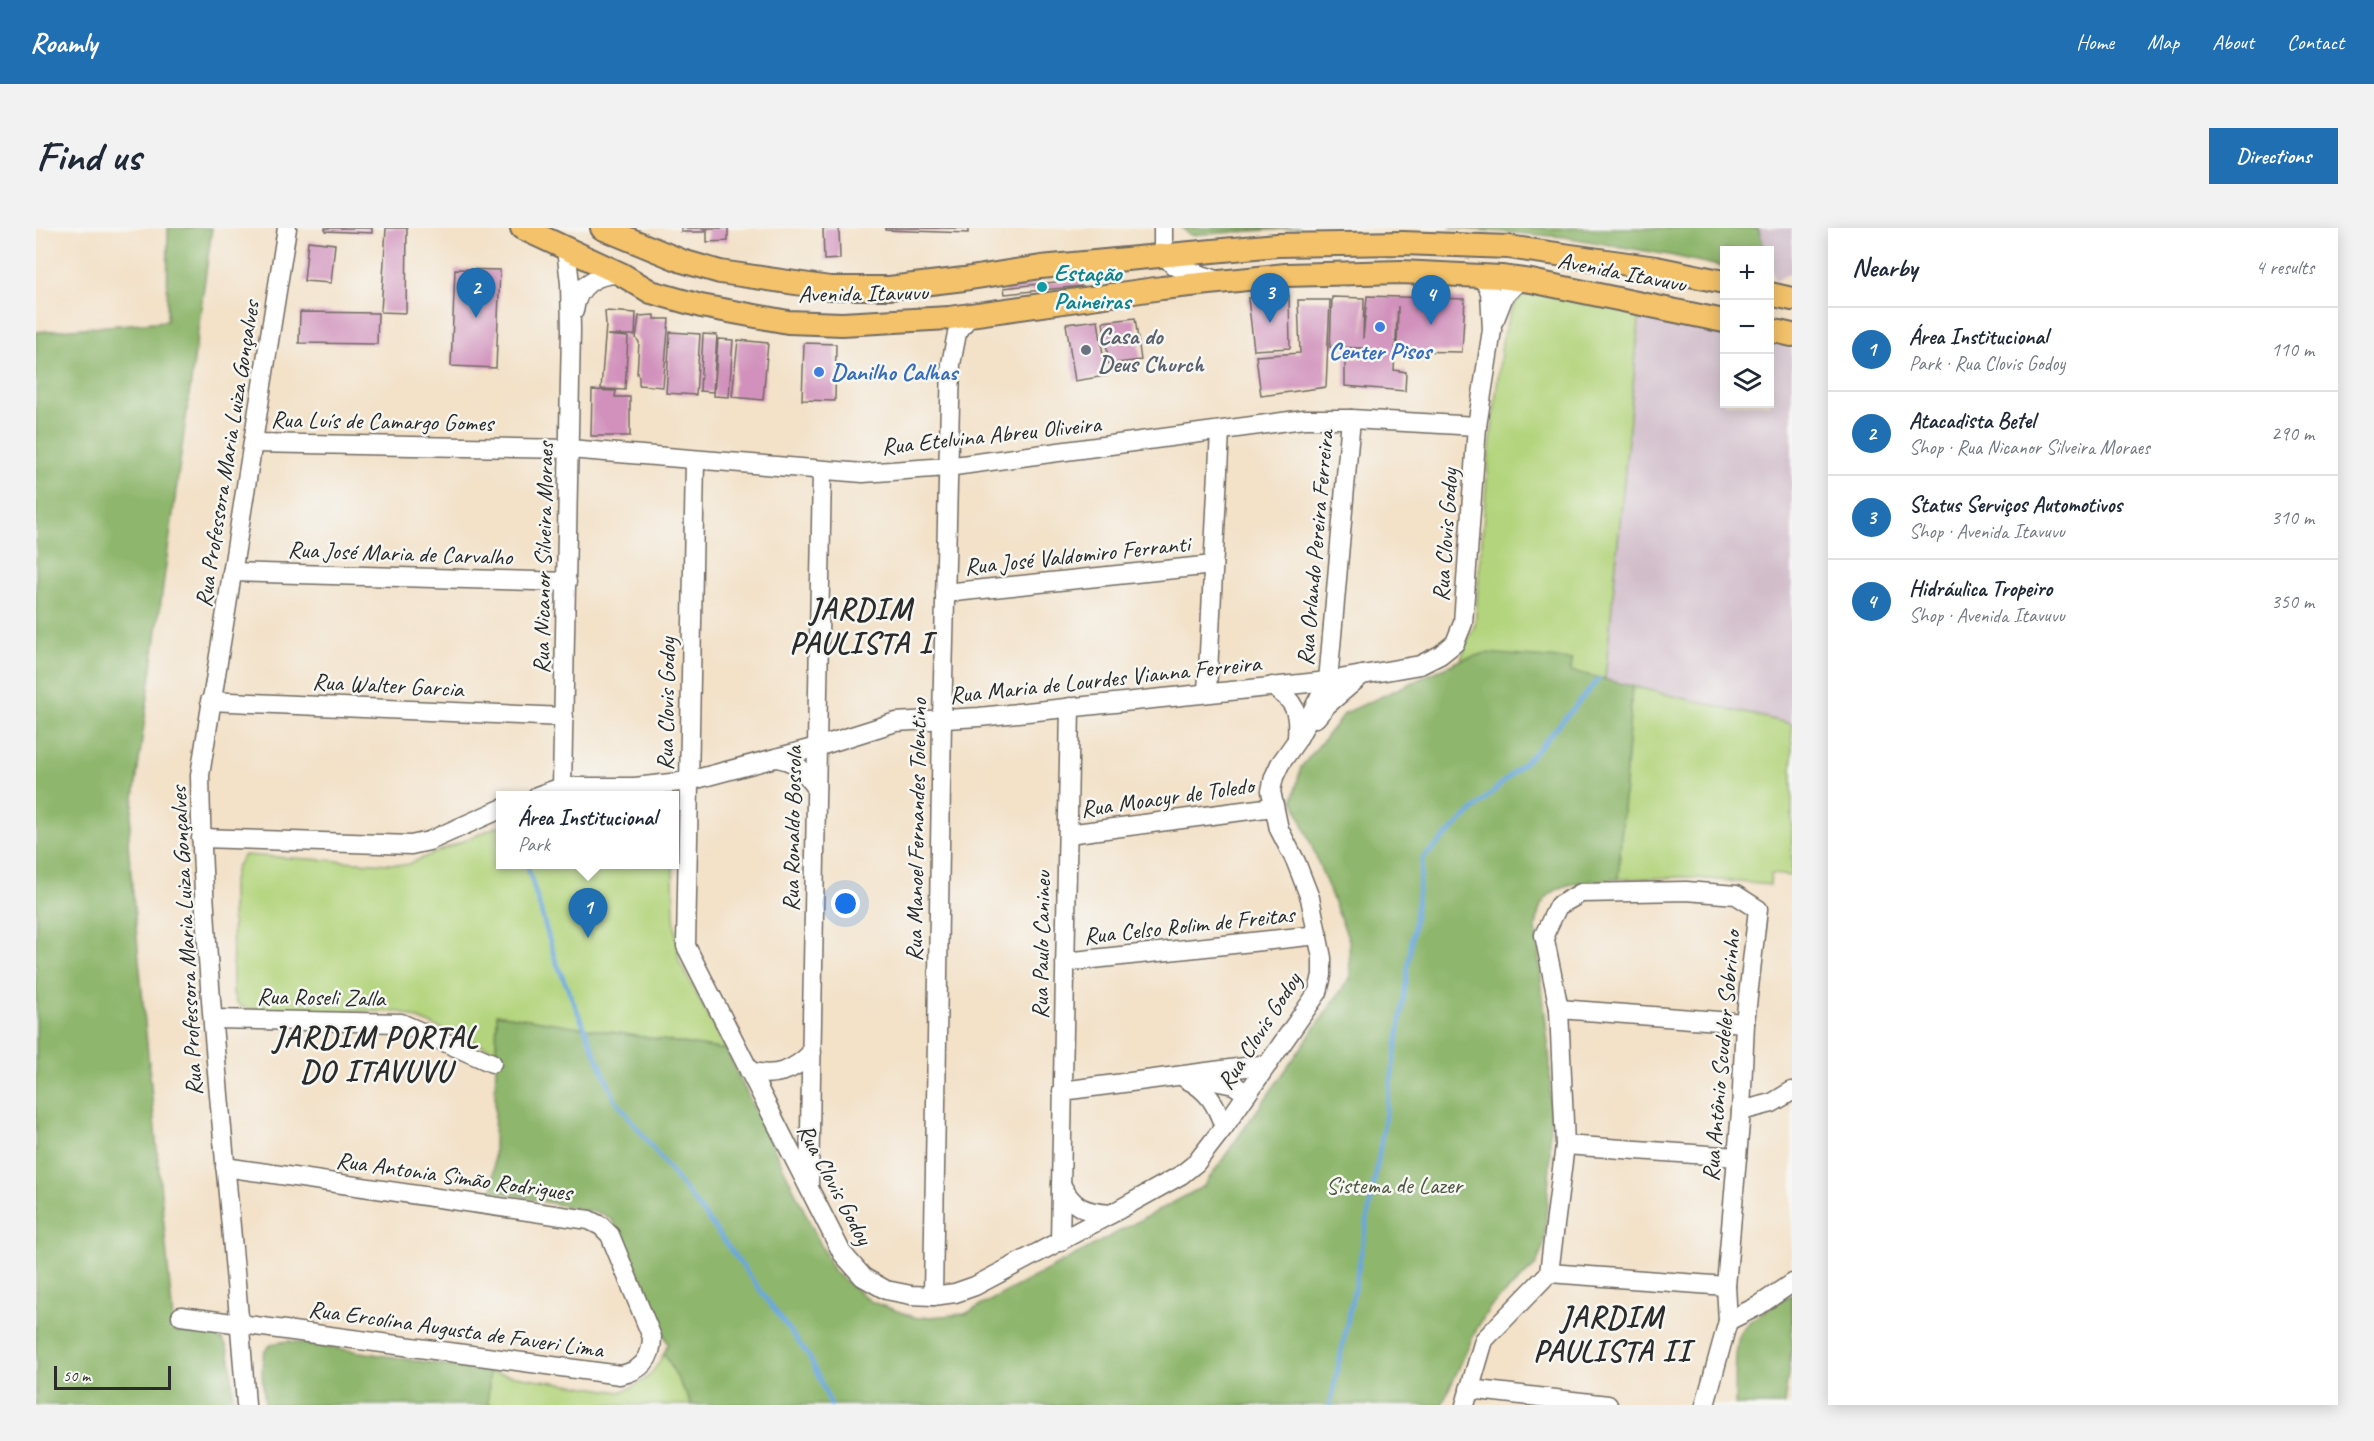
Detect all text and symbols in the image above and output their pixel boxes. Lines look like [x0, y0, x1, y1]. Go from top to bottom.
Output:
text: Roamly [30, 25, 97, 60]
text: Home [2076, 29, 2114, 55]
text: Map [2147, 29, 2179, 55]
text: About [2212, 29, 2254, 55]
text: Contact [2287, 29, 2344, 55]
button: Directions [2209, 128, 2338, 184]
text: Find us [36, 130, 141, 183]
street label: Avenida Itavuvu [1555, 245, 1691, 300]
map controls [1720, 246, 1774, 408]
button: + [1720, 246, 1774, 300]
text: Nearby [1852, 251, 1917, 284]
text: 4 results [2255, 255, 2314, 280]
place label: Estação Paineiras [1054, 258, 1133, 316]
pin: 2 [456, 268, 496, 318]
pin: 3 [1250, 274, 1290, 323]
pin: 4 [1412, 276, 1450, 325]
street label: Avenida Itavuvu [798, 277, 930, 309]
marker: Estação Paineiras [1035, 280, 1049, 294]
street label: Rua Professora Maria Luiza Gonçalves [188, 297, 266, 609]
button: − [1720, 300, 1774, 354]
marker: Center Pisos [1373, 320, 1387, 334]
place label: Casa do Deus Church [1098, 321, 1205, 379]
text: Área Institucional [1909, 323, 2048, 351]
place label: Center Pisos [1329, 336, 1434, 366]
text: 1 [1867, 337, 1876, 362]
text: 110 m [2271, 337, 2314, 362]
marker: Casa do Deus Church [1079, 343, 1093, 357]
text: Park · Rua Clovis Godoy [1909, 351, 2065, 376]
button: layers [1720, 354, 1774, 408]
place label: Danilho Calhas [831, 357, 960, 387]
marker: Danilho Calhas [812, 365, 826, 379]
street label: Rua Luís de Camargo Gomes [271, 404, 496, 438]
text: Atacadista Betel [1909, 407, 2035, 435]
street label: Rua Etelvina Abreu Oliveira [880, 408, 1103, 461]
text: 2 [1867, 421, 1876, 446]
text: 290 m [2271, 421, 2314, 446]
street label: Rua Orlando Pereira Ferreira [1290, 427, 1340, 667]
text: Shop · Rua Nicanor Silveira Moraes [1909, 435, 2150, 460]
street label: Rua Nicanor Silveira Moraes [526, 440, 560, 674]
street label: Rua Clovis Godoy [1425, 466, 1465, 603]
text: Status Serviços Automotivos [1909, 491, 2122, 519]
text: 3 [1867, 505, 1876, 530]
text: 310 m [2271, 505, 2314, 530]
text: Shop · Avenida Itavuvu [1909, 519, 2065, 544]
street label: Rua José Valdomiro Ferranti [963, 528, 1194, 582]
street label: Rua José Maria de Carvalho [287, 534, 514, 572]
text: Hidráulica Tropeiro [1909, 575, 2052, 603]
text: 4 [1867, 589, 1876, 614]
text: 350 m [2271, 589, 2314, 614]
district label: JARDIM PAULISTA I [790, 590, 938, 662]
text: Shop · Avenida Itavuvu [1909, 603, 2065, 628]
street label: Rua Clovis Godoy [650, 635, 682, 771]
street label: Rua Maria de Lourdes Vianna Ferreira [948, 648, 1264, 710]
street label: Rua Walter Garcia [312, 666, 466, 704]
street label: Rua Manoel Fernandes Tolentino [899, 697, 933, 962]
street label: Rua Ronaldo Bossola [776, 745, 808, 912]
street label: Rua Moacyr de Toledo [1079, 770, 1258, 824]
street label: Rua Professora Maria Luiza Gonçalves [163, 784, 209, 1097]
popup [496, 791, 679, 869]
text: Área Institucional [518, 804, 657, 832]
text: Park [518, 832, 550, 857]
street label: Rua Paulo Canineu [1025, 869, 1057, 1019]
pin: 1 [568, 888, 608, 938]
your location [831, 889, 860, 918]
street label: Rua Celso Rolim de Freitas [1082, 899, 1298, 951]
street label: Rua Antônio Scudeler Sobrinho [1695, 927, 1747, 1183]
street label: Rua Clovis Godoy [1210, 965, 1309, 1095]
street label: Rua Roseli Zalla [257, 981, 387, 1013]
district label: JARDIM PORTAL DO ITAVUVU [271, 1018, 479, 1090]
street label: Rua Clovis Godoy [790, 1118, 880, 1251]
street label: Rua Antonia Simão Rodrigues [334, 1145, 577, 1208]
park label: Sistema de Lazer [1326, 1170, 1465, 1200]
street label: Rua Ercolina Augusta de Faveri Lima [307, 1293, 607, 1365]
district label: JARDIM PAULISTA II [1533, 1298, 1696, 1370]
scale bar [54, 1363, 171, 1390]
text: 50 m [63, 1366, 90, 1386]

